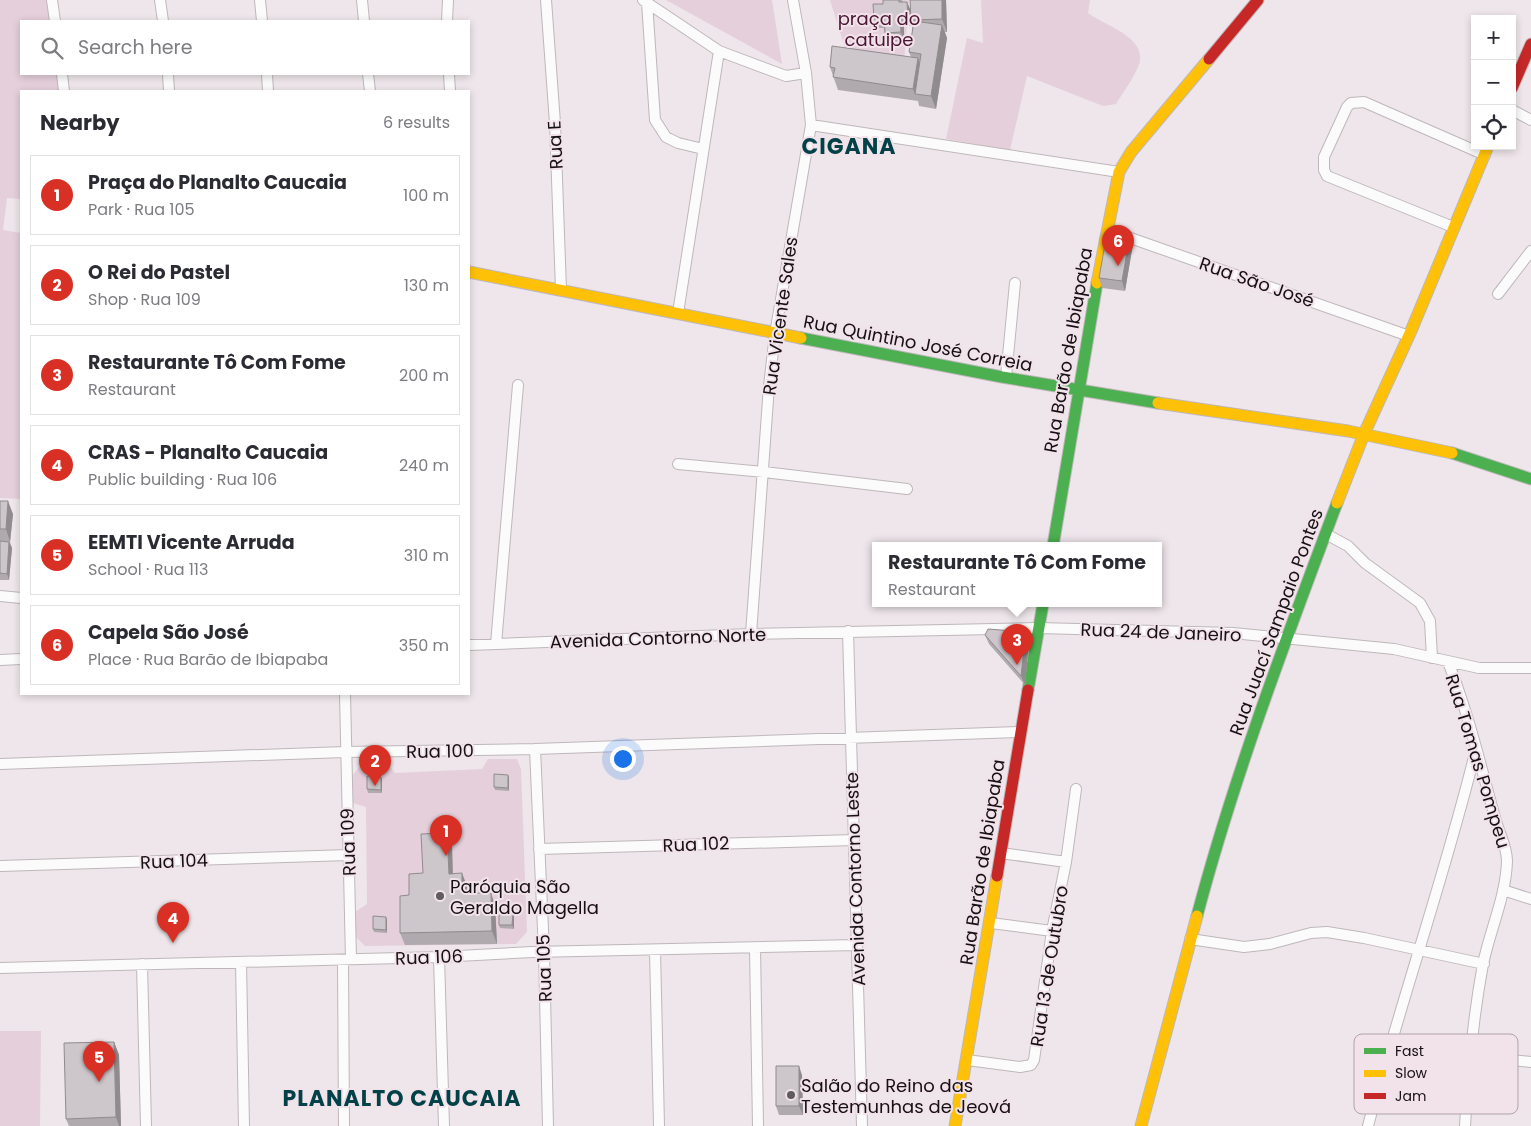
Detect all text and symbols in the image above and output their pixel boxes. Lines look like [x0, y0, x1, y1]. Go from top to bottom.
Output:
park label: praça do catuipe [838, 6, 920, 52]
map controls [1471, 15, 1516, 150]
button: + [1471, 15, 1516, 60]
search box [20, 20, 470, 75]
icon: search [38, 34, 66, 62]
text: Search here [78, 34, 192, 61]
button: − [1471, 60, 1516, 105]
button: locate [1471, 105, 1516, 150]
text: Nearby [40, 108, 120, 137]
text: 6 results [383, 111, 450, 134]
street label: Rua E [541, 120, 569, 170]
district label: CIGANA [802, 131, 897, 162]
text: Praça do Planalto Caucaia [88, 169, 347, 196]
text: 1 [54, 184, 60, 207]
text: 100 m [403, 184, 449, 207]
text: Park · Rua 105 [88, 198, 195, 221]
pin: 6 [1102, 225, 1134, 266]
street label: Rua Vicente Sales [756, 235, 804, 397]
street label: Rua Barão de Ibiapaba [1038, 245, 1098, 455]
street label: Rua São José [1196, 251, 1318, 313]
text: O Rei do Pastel [88, 259, 230, 286]
text: 2 [52, 274, 62, 297]
text: 130 m [404, 274, 449, 297]
text: Shop · Rua 109 [88, 288, 201, 311]
street label: Rua Quintino José Correia [801, 309, 1035, 377]
text: Restaurante Tô Com Fome [88, 349, 346, 376]
text: 3 [52, 364, 62, 387]
text: 200 m [399, 364, 449, 387]
text: Restaurant [88, 378, 176, 401]
text: CRAS - Planalto Caucaia [88, 439, 328, 466]
text: 4 [52, 454, 62, 477]
text: 240 m [399, 454, 449, 477]
text: Public building · Rua 106 [88, 468, 277, 491]
street label: Rua Juací Sampaio Pontes [1223, 505, 1329, 739]
text: EEMTI Vicente Arruda [88, 529, 295, 556]
popup [872, 542, 1162, 607]
text: 5 [52, 544, 62, 567]
text: 310 m [404, 544, 449, 567]
text: Restaurante Tô Com Fome [888, 549, 1146, 576]
text: School · Rua 113 [88, 558, 208, 581]
text: Restaurant [888, 578, 976, 601]
street label: Rua 24 de Janeiro [1080, 617, 1242, 647]
text: Capela São José [88, 619, 249, 646]
street label: Avenida Contorno Norte [549, 622, 767, 654]
pin: 3 [1001, 624, 1033, 665]
text: 6 [52, 634, 62, 657]
text: 350 m [399, 634, 449, 657]
text: Place · Rua Barão de Ibiapaba [88, 648, 328, 671]
street label: Rua Tomas Pompeu [1440, 671, 1516, 851]
street label: Rua 100 [406, 738, 474, 764]
pin: 2 [359, 745, 391, 786]
your location [610, 746, 636, 772]
street label: Rua Barão de Ibiapaba [953, 757, 1011, 967]
street label: Avenida Contorno Leste [839, 772, 871, 986]
street label: Rua 109 [334, 808, 362, 876]
pin: 1 [430, 815, 462, 856]
street label: Rua 102 [662, 830, 730, 858]
street label: Rua 104 [140, 847, 208, 875]
place label: Paróquia São Geraldo Magella [450, 874, 599, 920]
street label: Rua 13 de Outubro [1024, 884, 1074, 1048]
marker: Paróquia São Geraldo Magella [434, 890, 446, 902]
pin: 4 [157, 902, 189, 943]
street label: Rua 105 [530, 934, 558, 1002]
street label: Rua 106 [395, 943, 463, 971]
legend [1354, 1034, 1518, 1114]
pin: 5 [83, 1041, 115, 1082]
text: Fast [1395, 1041, 1424, 1061]
text: Slow [1395, 1063, 1428, 1083]
place label: Salão do Reino das Testemunhas de Jeová [801, 1073, 1011, 1119]
district label: PLANALTO CAUCAIA [283, 1083, 521, 1114]
text: Jam [1395, 1086, 1426, 1106]
marker: Salão do Reino das Testemunhas de Jeová [785, 1089, 797, 1101]

